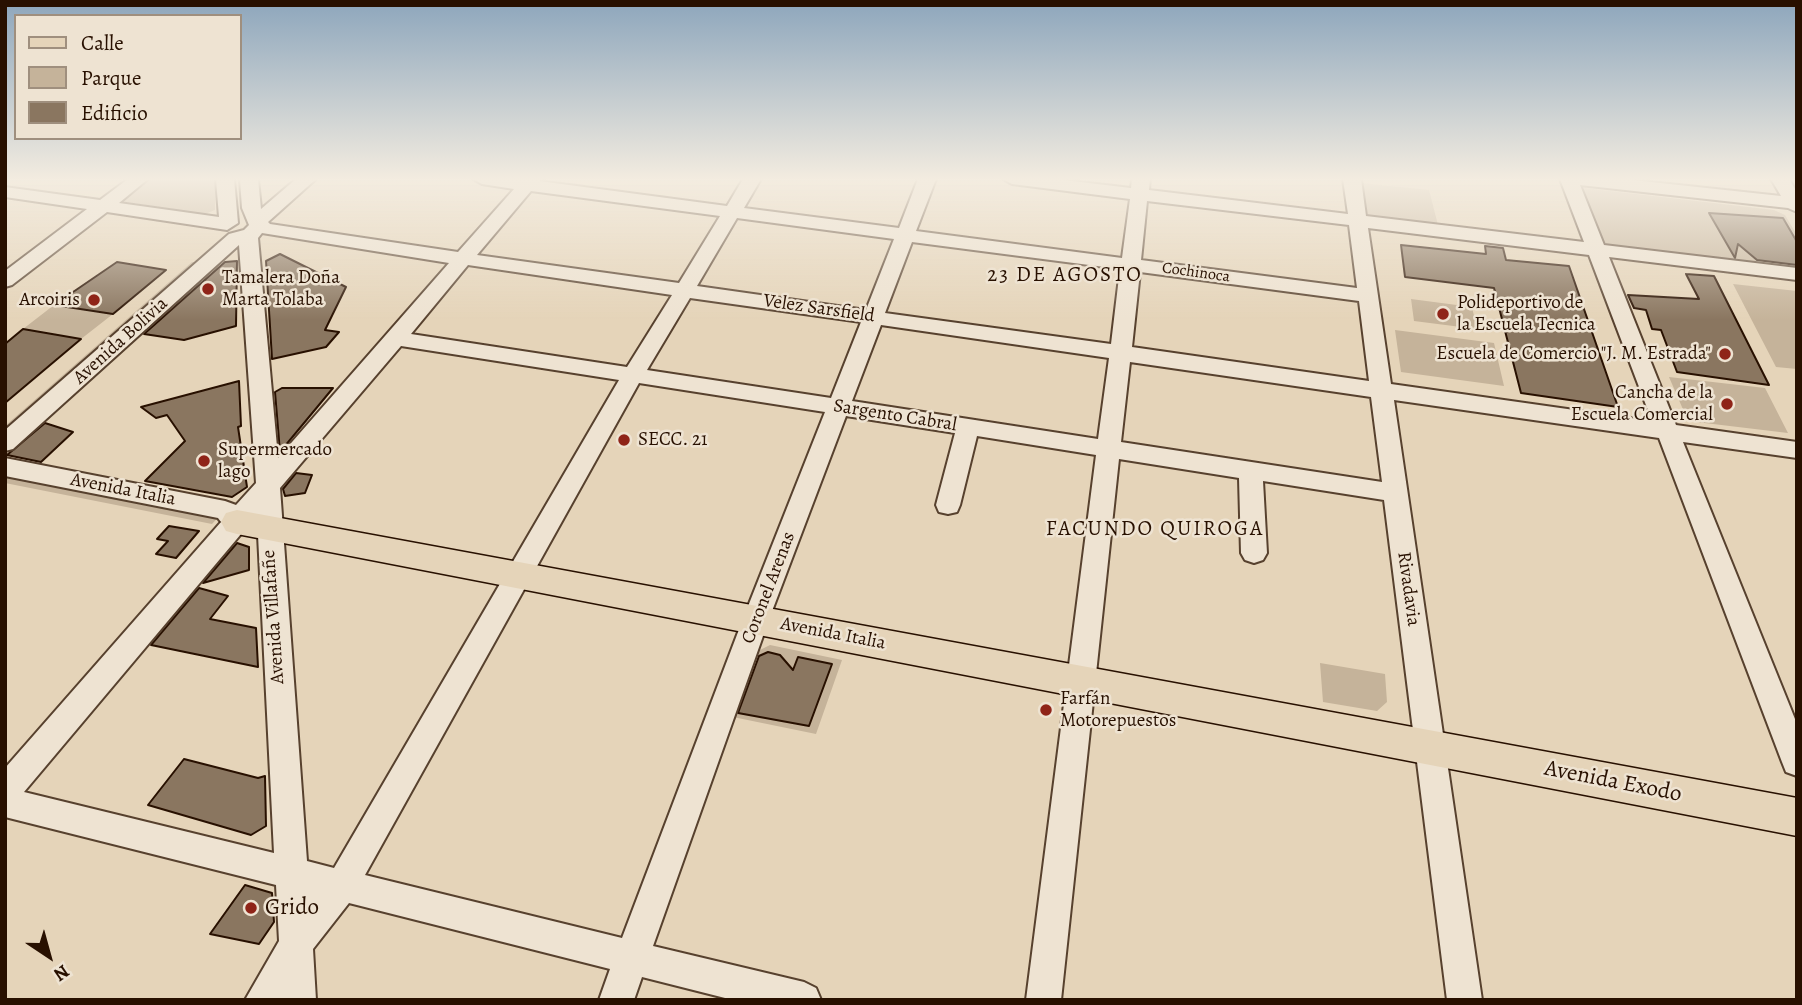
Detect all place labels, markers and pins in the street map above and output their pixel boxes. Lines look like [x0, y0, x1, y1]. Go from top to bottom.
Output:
place label: Tamalera Doña Marta Tolaba [222, 267, 340, 311]
marker: Tamalera Doña Marta Tolaba [200, 281, 216, 297]
place label: Arcoiris [19, 289, 80, 311]
marker: Arcoiris [86, 292, 102, 308]
place label: Polideportivo de la Escuela Tecnica [1457, 292, 1596, 336]
marker: Polideportivo de la Escuela Tecnica [1435, 306, 1451, 322]
place label: Escuela de Comercio "J. M. Estrada" [1436, 343, 1711, 365]
marker: Escuela de Comercio "J. M. Estrada" [1717, 346, 1733, 362]
place label: Cancha de la Escuela Comercial [1571, 382, 1713, 426]
marker: Cancha de la Escuela Comercial [1719, 396, 1735, 412]
place label: SECC. 21 [638, 429, 708, 451]
marker: SECC. 21 [616, 432, 632, 448]
place label: Supermercado lago [218, 439, 332, 483]
marker: Supermercado lago [196, 453, 212, 469]
place label: Farfán Motorepuestos [1060, 688, 1176, 732]
marker: Farfán Motorepuestos [1038, 702, 1054, 718]
place label: Grido [265, 894, 319, 922]
marker: Grido [243, 900, 259, 916]

